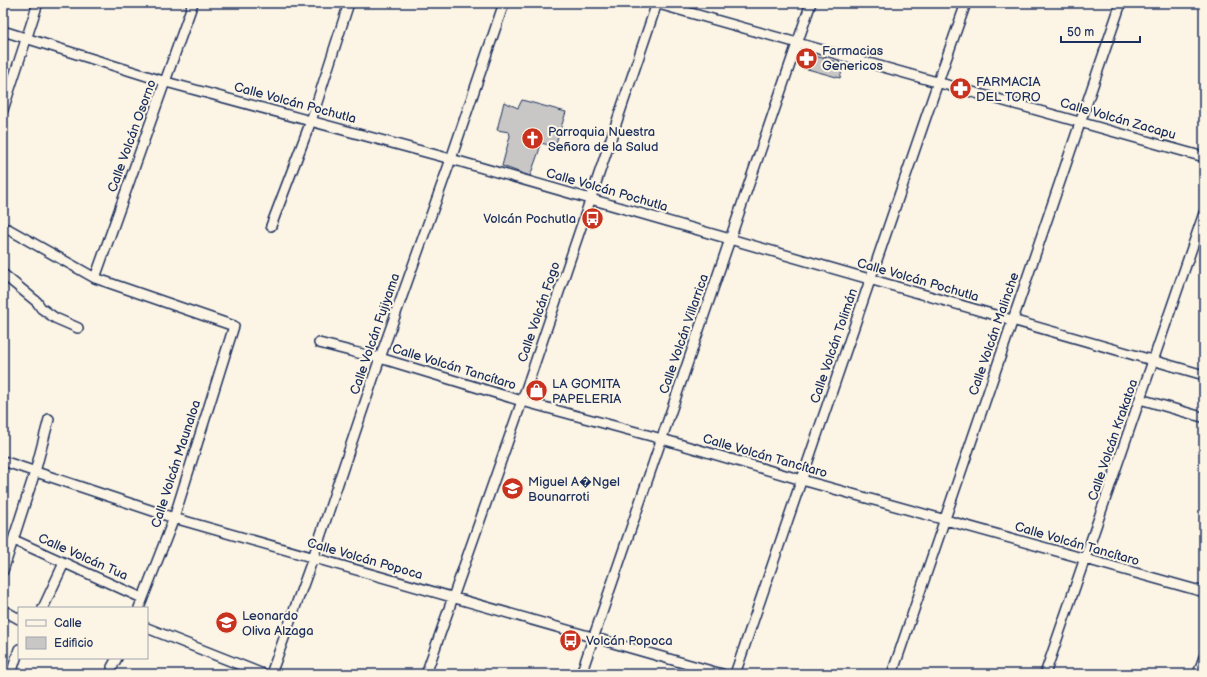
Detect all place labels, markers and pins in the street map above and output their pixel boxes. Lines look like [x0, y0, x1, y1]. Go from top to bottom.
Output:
place label: Farmacias Genericos [822, 43, 884, 74]
pharmacy icon: Farmacias Genericos [794, 45, 820, 71]
place label: FARMACIA DEL TORO [976, 74, 1041, 105]
pharmacy icon: FARMACIA DEL TORO [947, 76, 973, 102]
place label: Parroquia Nuestra Señora de la Salud [548, 124, 659, 155]
church icon: Parroquia Nuestra Señora de la Salud [520, 126, 546, 152]
bus stop icon: Volcán Pochutla [579, 206, 605, 232]
place label: Volcán Pochutla [483, 211, 576, 227]
place label: LA GOMITA PAPELERIA [552, 376, 621, 407]
shop icon: LA GOMITA PAPELERIA [524, 378, 550, 404]
place label: Miguel A�Ngel Bounarroti [528, 474, 620, 505]
school or university icon: Miguel A�Ngel Bounarroti [499, 476, 525, 502]
place label: Leonardo Oliva Alzaga [242, 608, 314, 639]
school or university icon: Leonardo Oliva Alzaga [214, 610, 240, 636]
bus stop icon: Volcán Popoca [557, 628, 583, 654]
place label: Volcán Popoca [586, 633, 673, 649]

